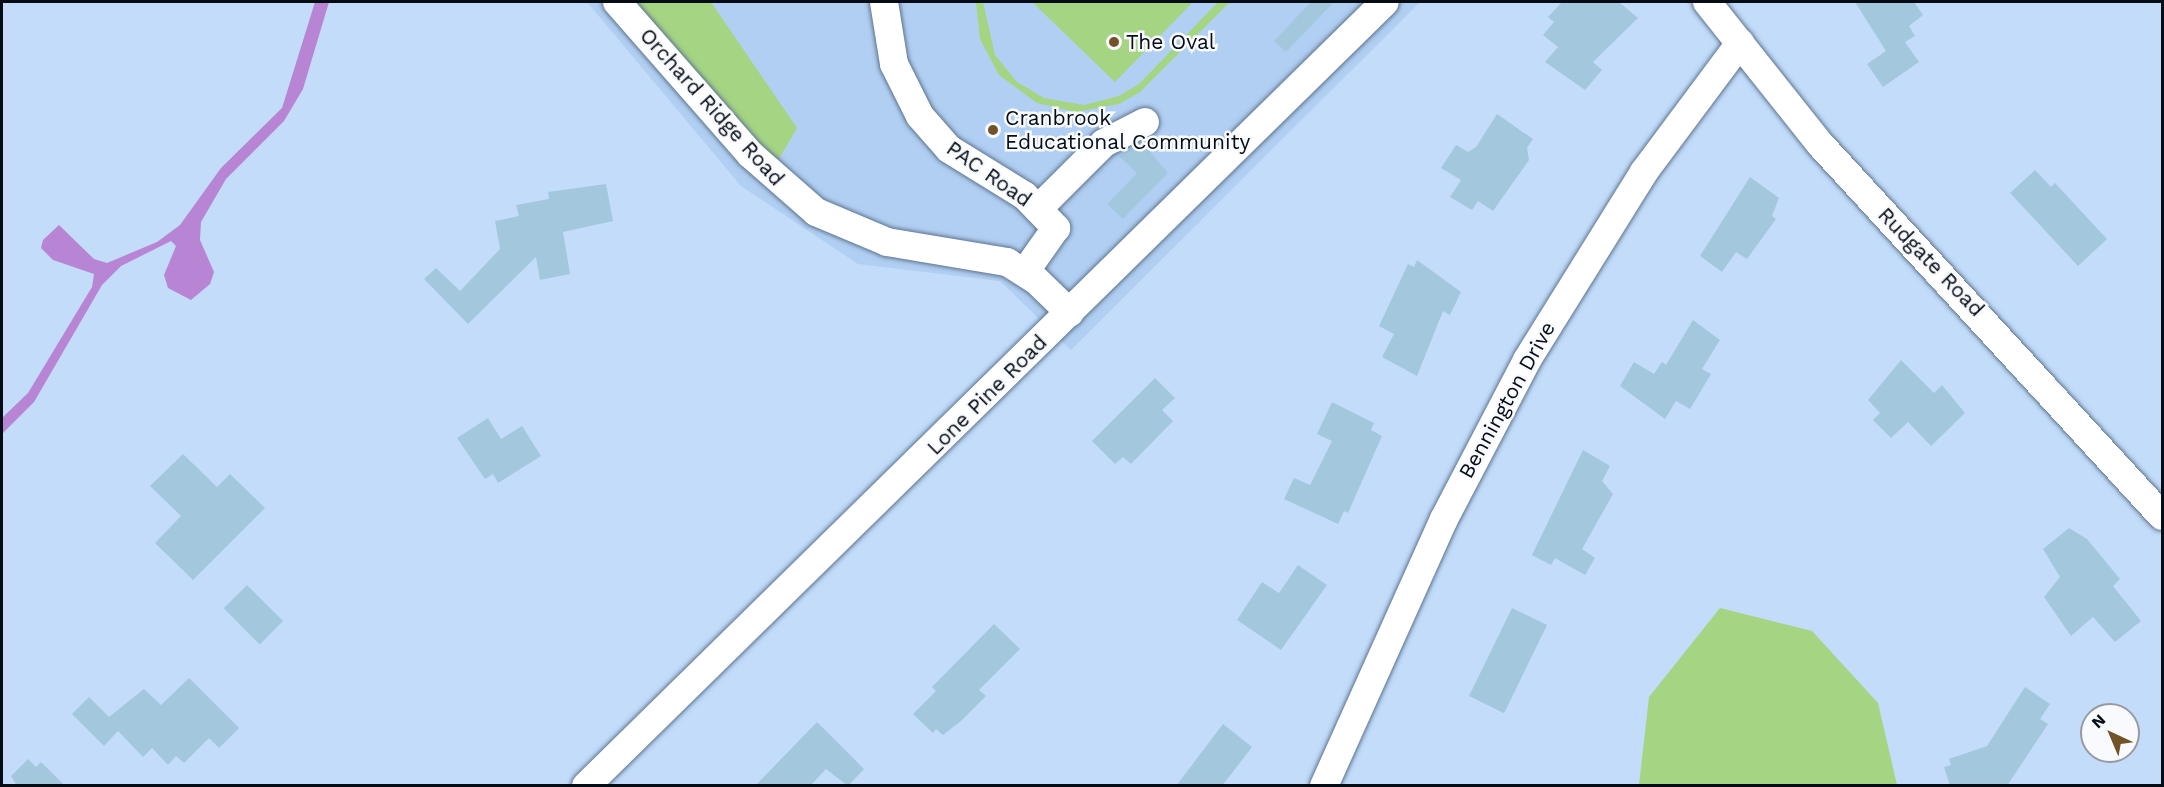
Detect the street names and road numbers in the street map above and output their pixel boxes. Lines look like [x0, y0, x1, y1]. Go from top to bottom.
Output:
street label: Orchard Ridge Road [635, 23, 789, 191]
street label: PAC Road [942, 136, 1036, 212]
street label: Rudgate Road [1873, 202, 1989, 322]
street label: Bennington Drive [1453, 317, 1561, 483]
street label: Lone Pine Road [922, 330, 1052, 460]

